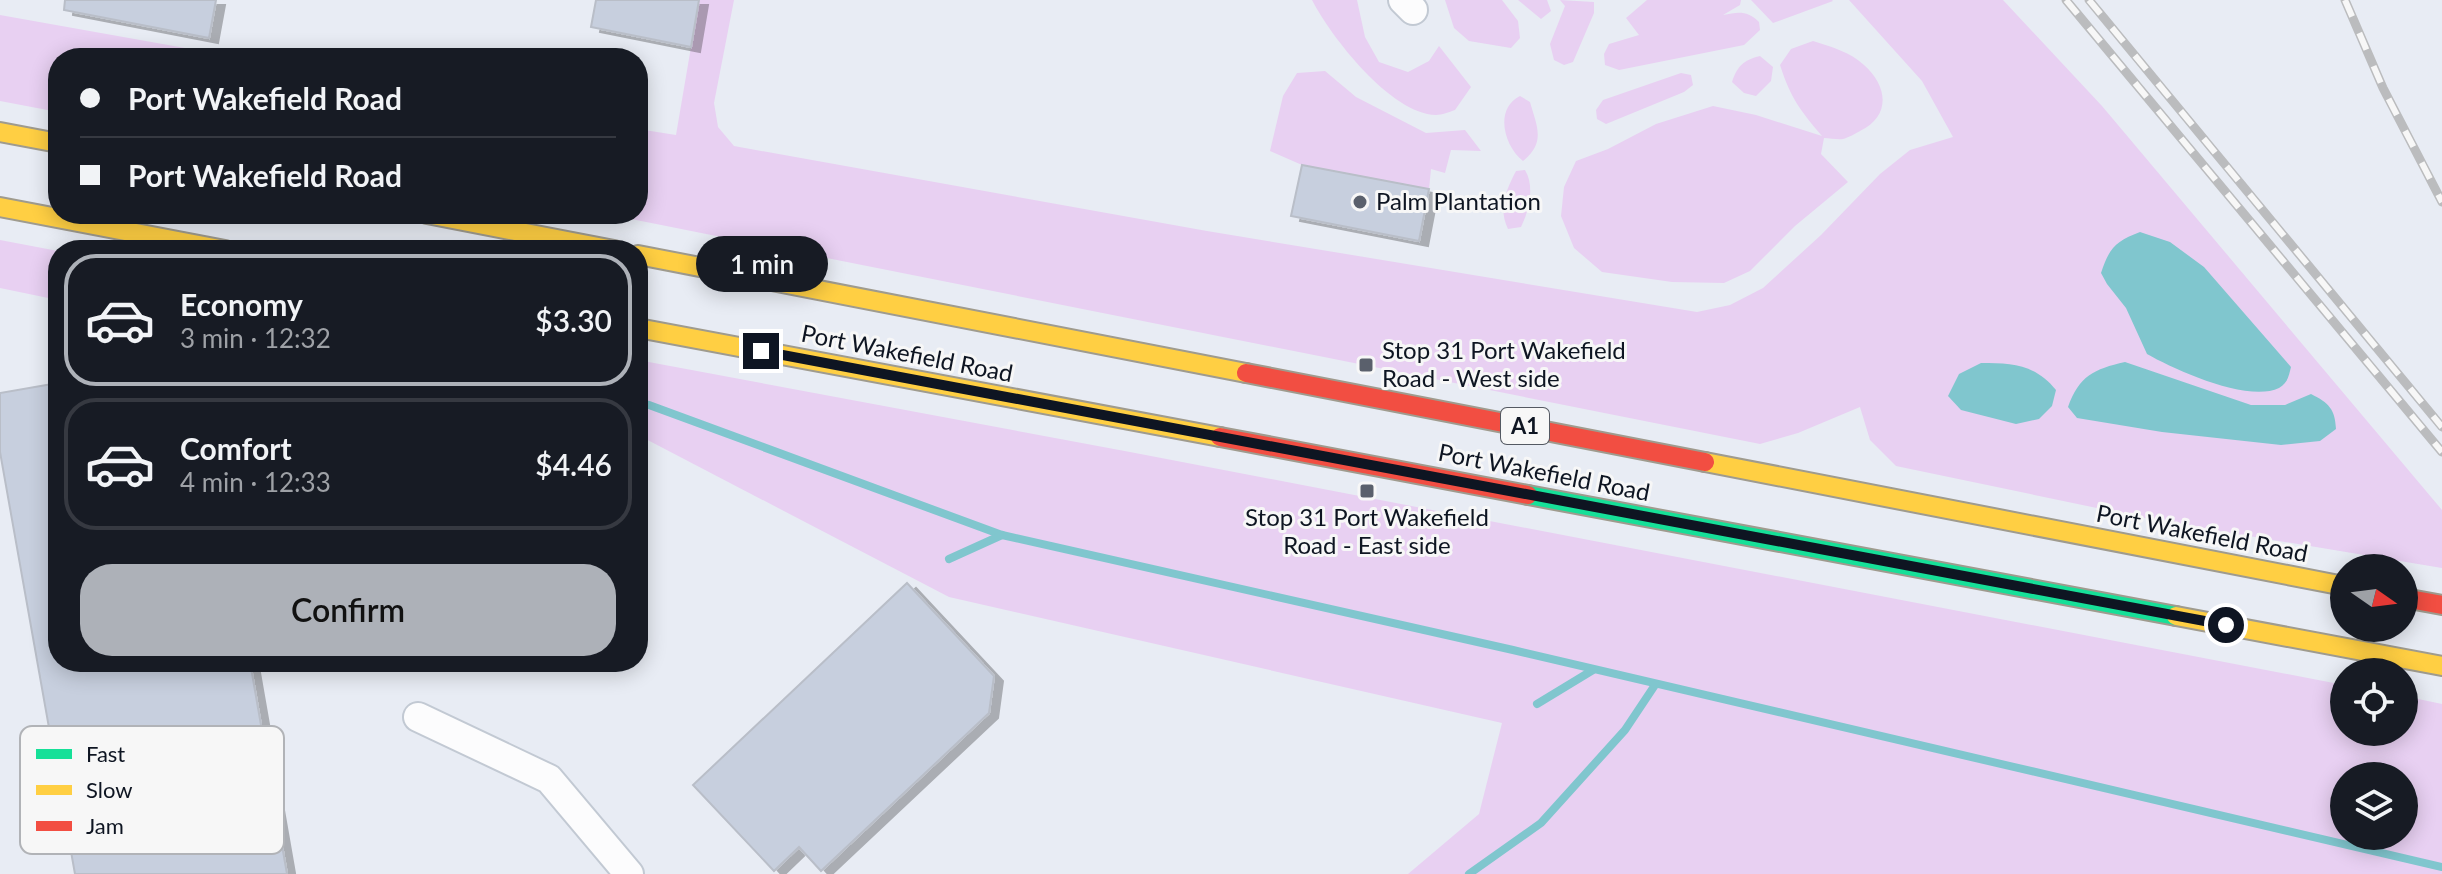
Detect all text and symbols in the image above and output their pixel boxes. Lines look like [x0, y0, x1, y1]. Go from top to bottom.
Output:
text: Port Wakefield Road [128, 80, 402, 116]
text: Port Wakefield Road [128, 157, 402, 193]
place label: Palm Plantation [1376, 186, 1541, 215]
marker: Palm Plantation [1351, 193, 1369, 211]
callout: 1 min [695, 235, 827, 291]
text: 1 min [730, 248, 794, 280]
icon: car [84, 284, 156, 356]
text: Economy [180, 286, 303, 322]
text: $3.30 [535, 302, 612, 338]
street label: Port Wakefield Road [799, 318, 1016, 387]
text: 3 min · 12:32 [180, 322, 331, 354]
route end [743, 333, 779, 369]
place label: Stop 31 Port Wakefield Road - West side [1382, 335, 1626, 392]
marker: Stop 31 Port Wakefield Road - West side [1357, 356, 1375, 374]
road number: A1 [1501, 408, 1549, 444]
icon: car [84, 428, 156, 500]
text: Comfort [180, 430, 292, 466]
street label: Port Wakefield Road [1436, 437, 1653, 506]
text: $4.46 [535, 446, 612, 482]
text: 4 min · 12:33 [180, 466, 331, 498]
marker: Stop 31 Port Wakefield Road - East side [1358, 482, 1376, 500]
street label: Port Wakefield Road [2094, 498, 2311, 567]
place label: Stop 31 Port Wakefield Road - East side [1245, 502, 1489, 559]
north arrow [2330, 554, 2418, 642]
map controls [2330, 554, 2418, 850]
button: Confirm [80, 564, 616, 656]
route start [2208, 607, 2244, 643]
button: locate [2330, 658, 2418, 746]
legend [20, 726, 284, 854]
text: Fast [86, 740, 125, 767]
button: layers [2330, 762, 2418, 850]
text: Slow [86, 776, 133, 803]
text: Jam [86, 812, 124, 839]

